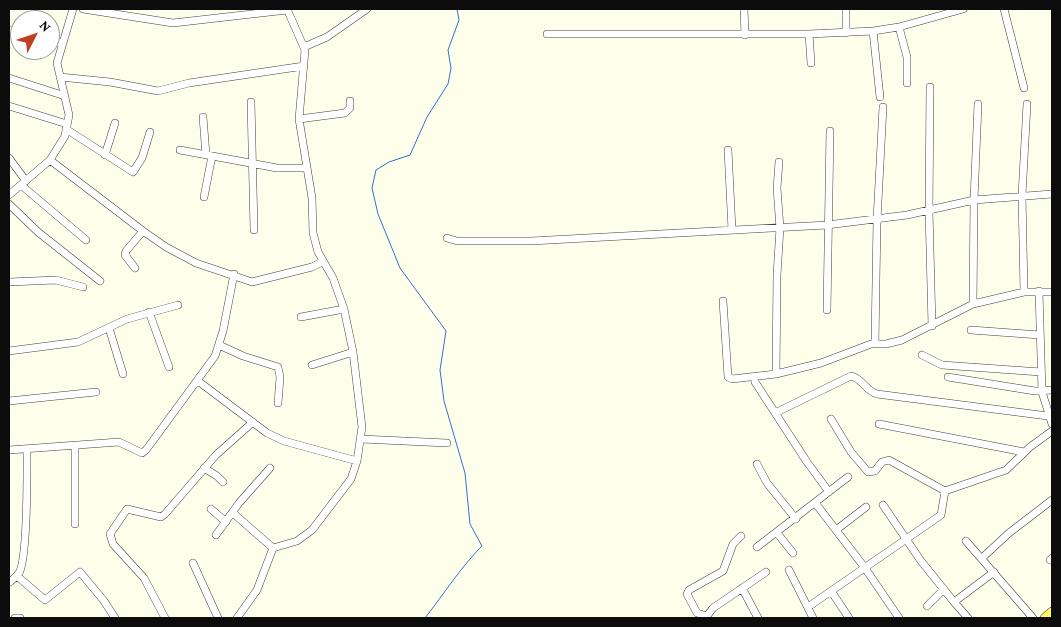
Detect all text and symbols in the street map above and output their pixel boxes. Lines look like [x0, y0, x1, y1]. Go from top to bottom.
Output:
north arrow [10, 10, 60, 60]
text: N [36, 17, 55, 35]

